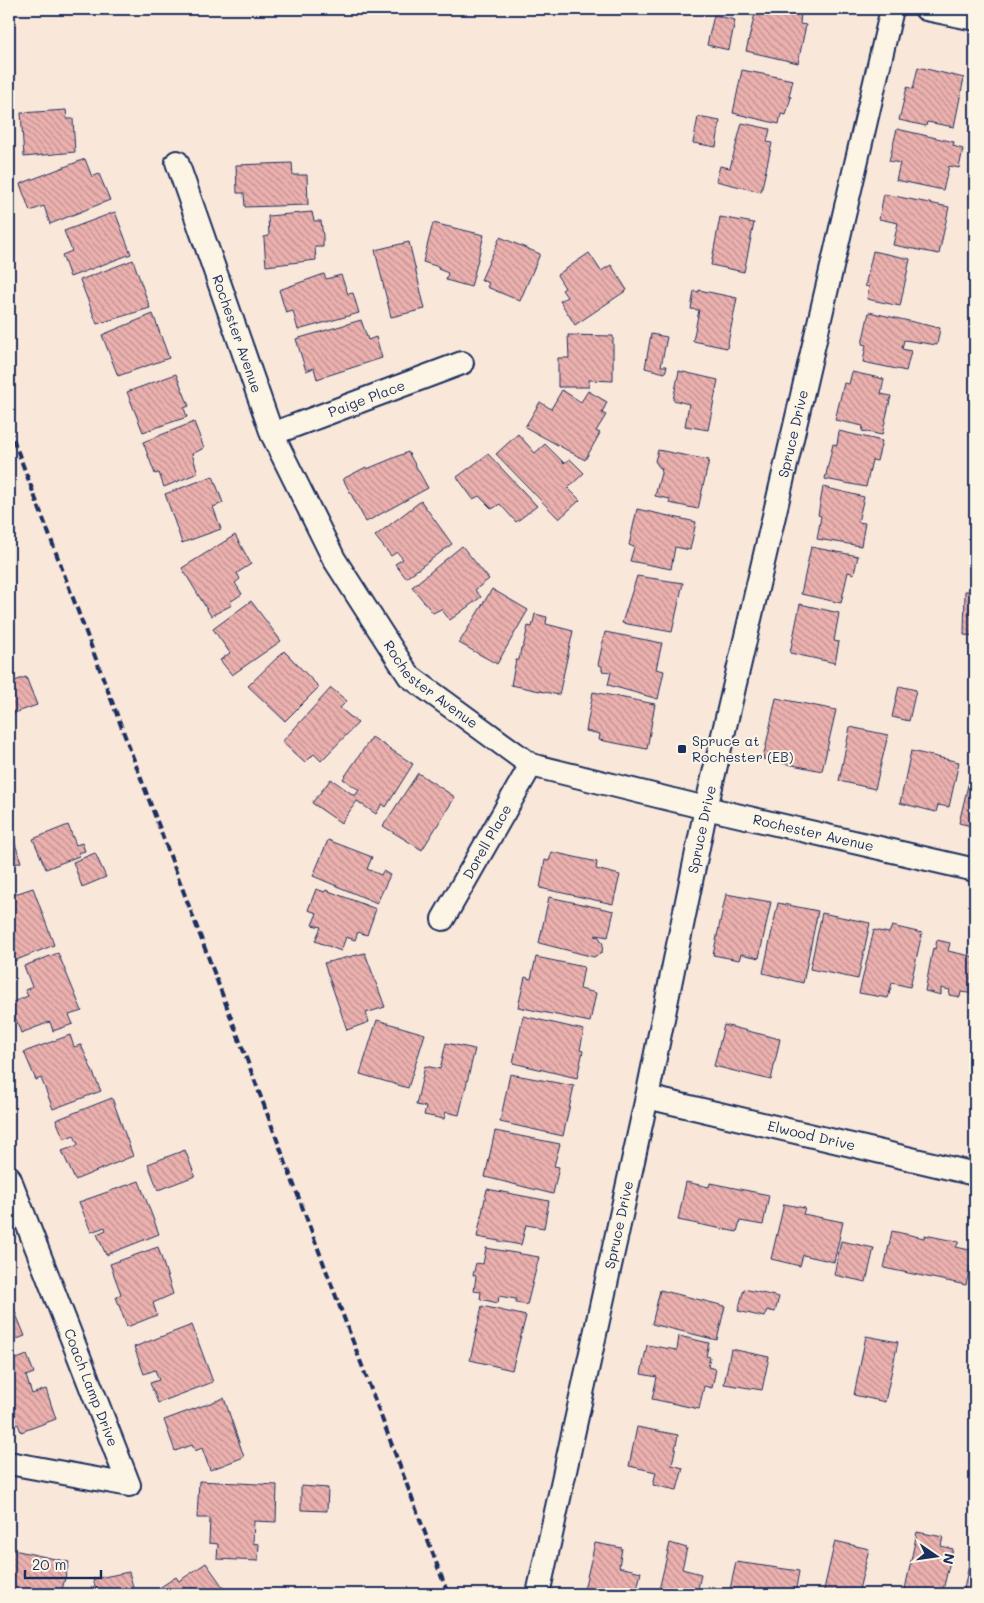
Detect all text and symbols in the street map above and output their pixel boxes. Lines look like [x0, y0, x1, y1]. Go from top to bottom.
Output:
street label: Rochester Avenue [208, 272, 267, 395]
street label: Paige Place [325, 375, 408, 421]
street label: Spruce Drive [773, 388, 812, 479]
street label: Rochester Avenue [380, 637, 482, 732]
place label: Spruce at Rochester (EB) [692, 731, 794, 766]
marker: Spruce at Rochester (EB) [676, 743, 688, 755]
street label: Spruce Drive [683, 783, 720, 875]
street label: Dorell Place [458, 801, 516, 882]
street label: Rochester Avenue [751, 809, 876, 855]
street label: Elwood Drive [766, 1116, 857, 1155]
street label: Spruce Drive [600, 1179, 637, 1270]
street label: Coach Lamp Drive [60, 1326, 123, 1449]
north arrow [912, 1530, 962, 1580]
scale bar [25, 1548, 101, 1580]
text: N [939, 1552, 960, 1566]
text: 20 m [32, 1554, 66, 1574]

